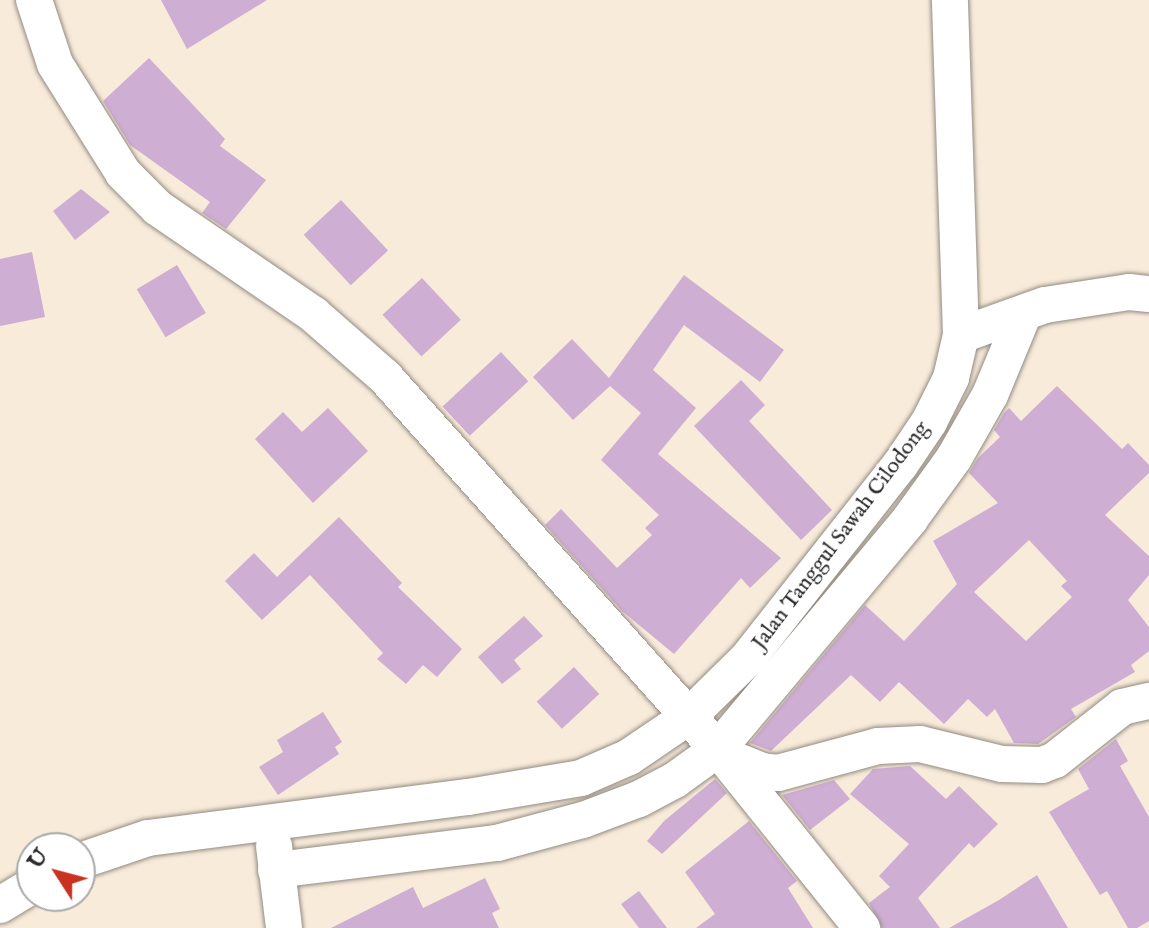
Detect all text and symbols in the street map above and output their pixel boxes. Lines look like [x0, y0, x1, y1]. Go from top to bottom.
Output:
street label: Jalan Tanggul Sawah Cilodong [746, 417, 936, 655]
north arrow [16, 832, 96, 912]
text: U [21, 843, 55, 875]

